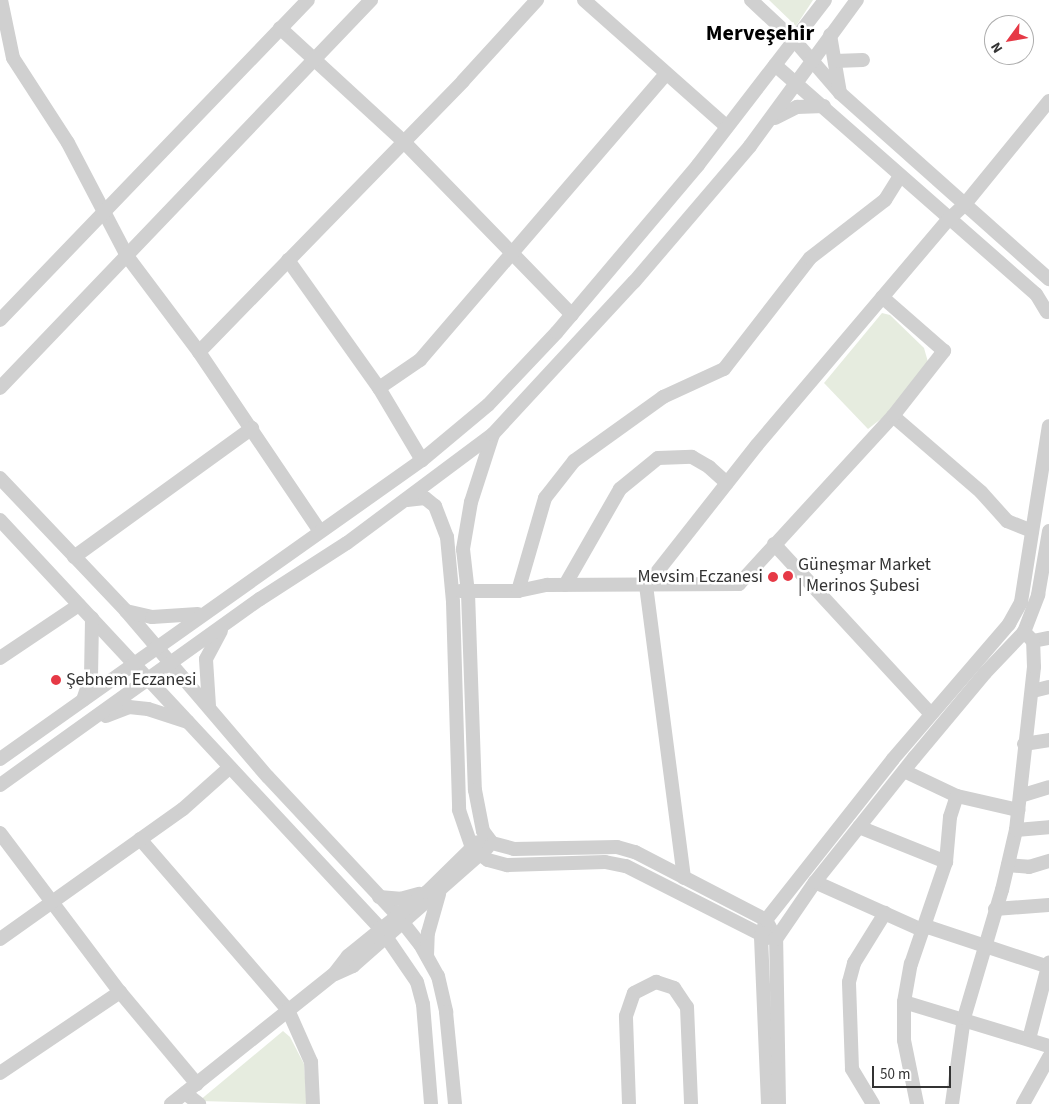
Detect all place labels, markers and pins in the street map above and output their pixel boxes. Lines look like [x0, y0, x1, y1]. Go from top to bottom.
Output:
place label: Güneşmar Market | Merinos Şubesi [798, 555, 931, 598]
place label: Mevsim Eczanesi [637, 566, 763, 588]
marker: Güneşmar Market | Merinos Şubesi [782, 570, 794, 582]
marker: Mevsim Eczanesi [767, 571, 779, 583]
place label: Şebnem Eczanesi [66, 669, 196, 691]
marker: Şebnem Eczanesi [50, 674, 62, 686]

